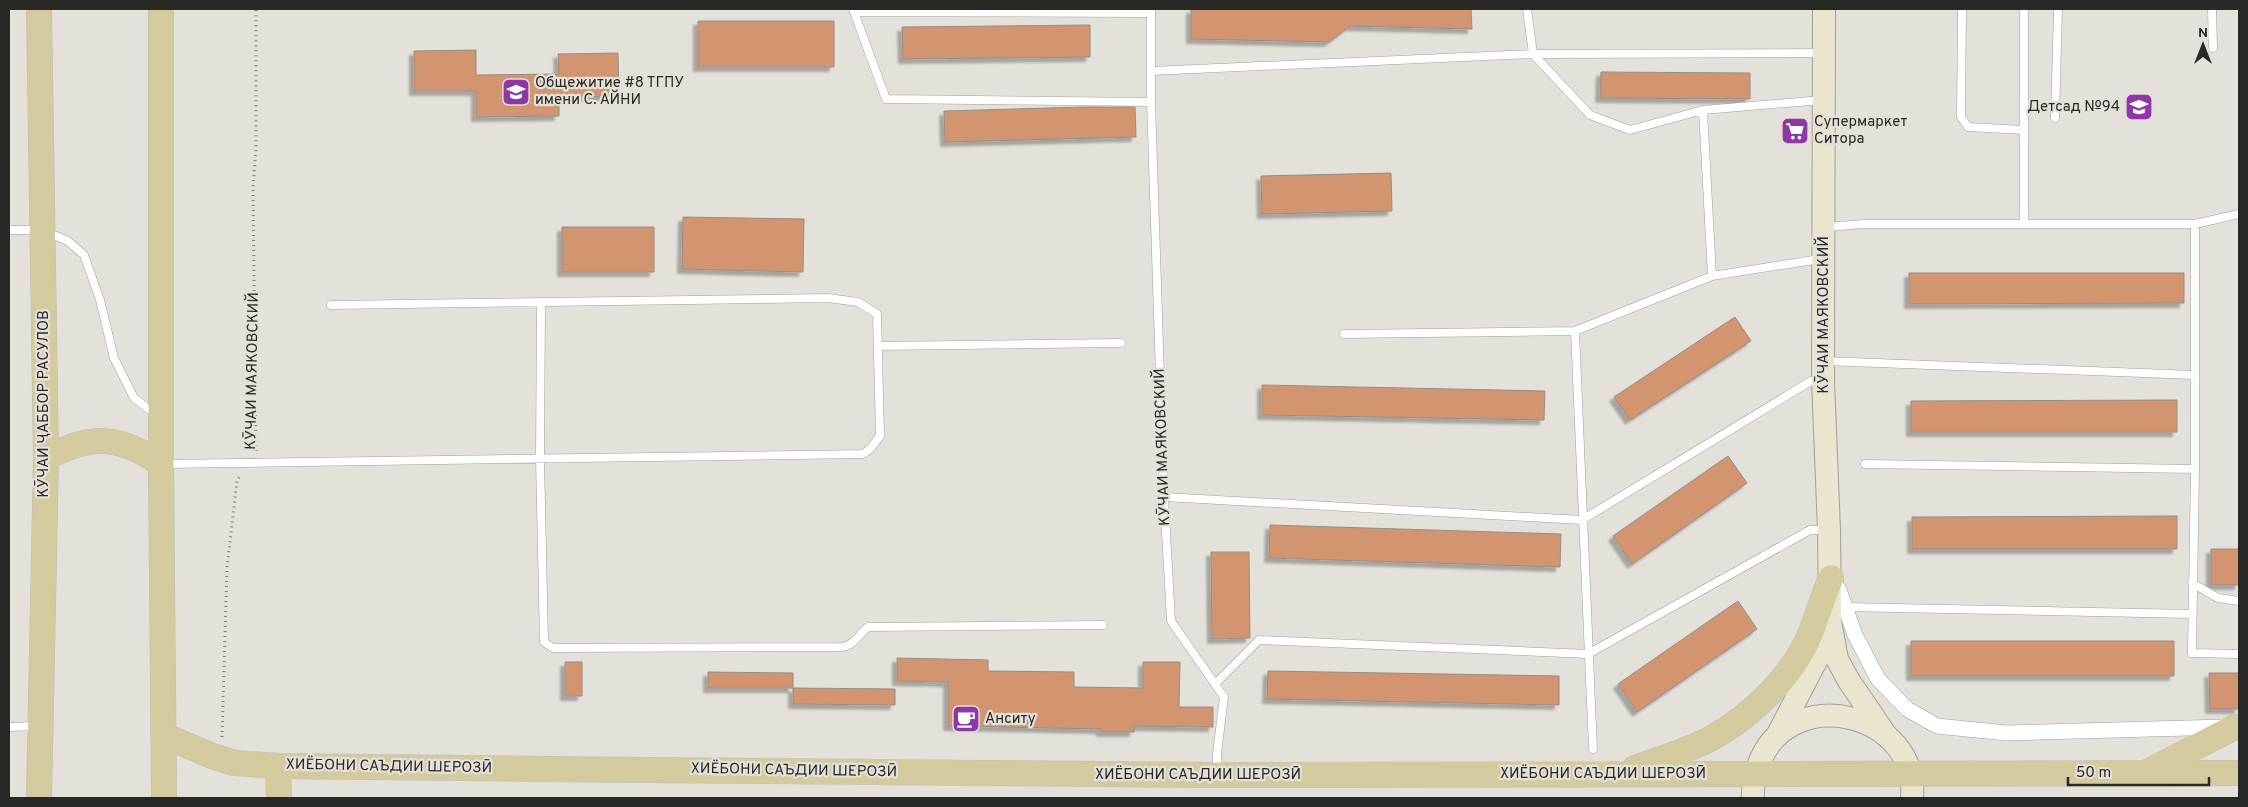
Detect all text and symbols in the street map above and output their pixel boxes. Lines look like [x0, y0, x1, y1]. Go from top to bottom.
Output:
north arrow [2178, 20, 2228, 70]
text: N [2198, 25, 2208, 42]
place label: Общежитие #8 ТГПУ имени С. АЙНИ [535, 74, 684, 110]
school or university icon: Общежитие #8 ТГПУ имени С. АЙНИ [501, 77, 531, 107]
school or university icon: Детсад №94 [2124, 92, 2154, 122]
place label: Детсад №94 [2027, 98, 2120, 117]
place label: Супермаркет Ситора [1814, 113, 1907, 149]
supermarket icon: Супермаркет Ситора [1780, 116, 1810, 146]
street label: КӮЧАИ МАЯКОВСКИЙ [1813, 236, 1834, 394]
street label: КӮЧАИ МАЯКОВСКИЙ [240, 292, 264, 450]
street label: КӮЧАИ ҶАББОР РАСУЛОВ [34, 310, 54, 498]
street label: КӮЧАИ МАЯКОВСКИЙ [1149, 368, 1175, 526]
cafe icon: Анситу [951, 704, 981, 734]
place label: Анситу [985, 710, 1036, 729]
scale bar [2068, 754, 2209, 786]
street label: ХИЁБОНИ САЪДИИ ШЕРОЗӢ [286, 755, 492, 778]
street label: ХИЁБОНИ САЪДИИ ШЕРОЗӢ [691, 759, 897, 782]
street label: ХИЁБОНИ САЪДИИ ШЕРОЗӢ [1500, 764, 1706, 784]
text: 50 m [2076, 764, 2111, 783]
street label: ХИЁБОНИ САЪДИИ ШЕРОЗӢ [1095, 765, 1301, 785]

